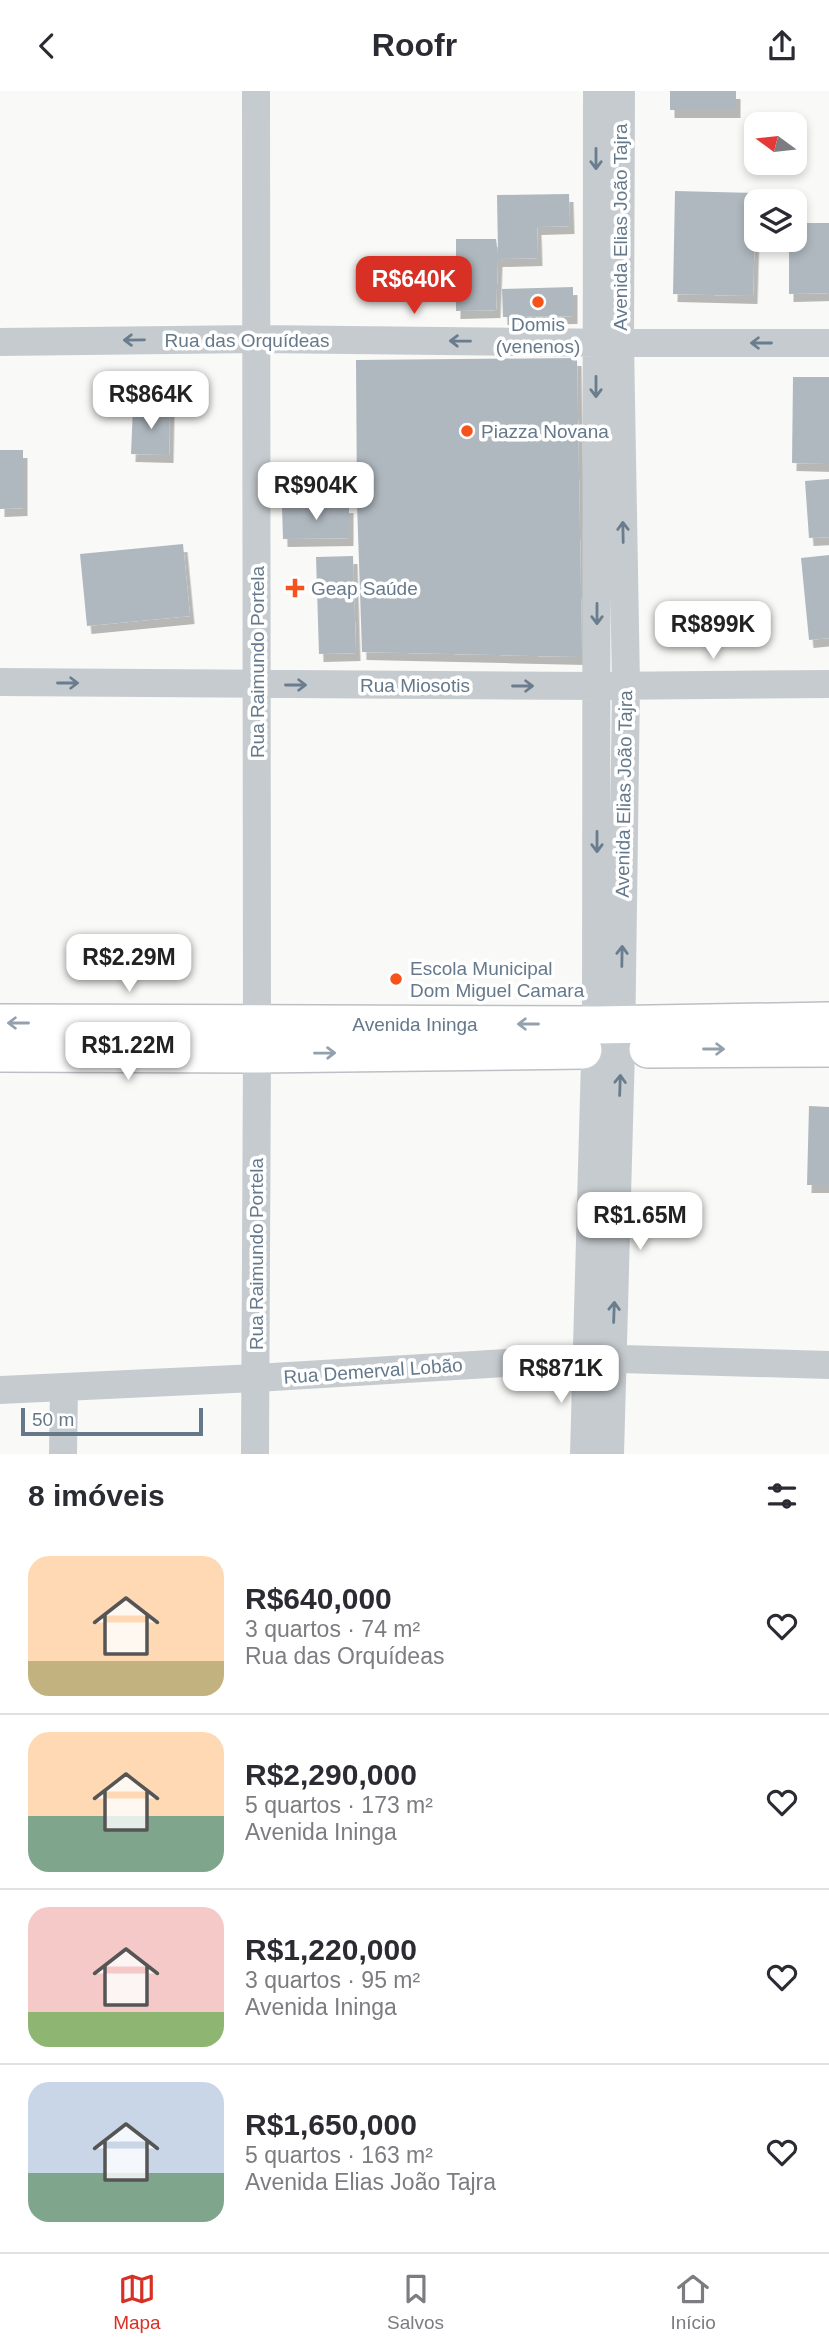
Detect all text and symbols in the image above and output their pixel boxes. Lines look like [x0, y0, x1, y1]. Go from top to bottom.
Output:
icon: back [28, 27, 66, 65]
text: Roofr [372, 27, 457, 63]
icon: share [763, 27, 801, 65]
north arrow [744, 112, 807, 175]
map controls [744, 112, 807, 252]
street label: Avenida Elias João Tajra [610, 123, 631, 331]
one-way arrow [589, 147, 603, 170]
button: layers [744, 189, 807, 252]
pin: R$640K [357, 257, 471, 316]
text: R$640K [372, 266, 456, 292]
marker: Domis (venenos) [530, 294, 546, 310]
place label: Domis (venenos) [496, 314, 580, 357]
street label: Rua das Orquídeas [165, 330, 329, 351]
one-way arrow [123, 333, 146, 347]
one-way arrow [449, 334, 472, 348]
one-way arrow [750, 336, 773, 350]
pin: R$864K [94, 371, 208, 431]
one-way arrow [589, 375, 603, 398]
text: R$864K [109, 381, 193, 407]
place label: Piazza Novana [481, 421, 609, 442]
marker: Piazza Novana [459, 423, 475, 439]
pin: R$904K [259, 463, 373, 522]
text: R$904K [274, 472, 358, 498]
one-way arrow [616, 521, 630, 544]
street label: Rua Raimundo Portela [247, 565, 268, 758]
marker: Geap Saúde [285, 578, 305, 598]
place label: Geap Saúde [311, 578, 418, 599]
pin: R$899K [656, 601, 770, 661]
one-way arrow [590, 602, 604, 625]
text: R$899K [671, 611, 755, 637]
street label: Rua Miosotis [360, 675, 470, 696]
one-way arrow [56, 676, 79, 690]
one-way arrow [284, 678, 307, 692]
one-way arrow [511, 679, 534, 693]
street label: Avenida Elias João Tajra [612, 690, 636, 898]
one-way arrow [590, 830, 604, 853]
pin: R$2.29M [64, 935, 194, 994]
text: R$2.29M [82, 944, 176, 970]
one-way arrow [616, 944, 629, 967]
place label: Escola Municipal Dom Miguel Camara [410, 958, 585, 1001]
marker: Escola Municipal Dom Miguel Camara [388, 971, 404, 987]
street label: Avenida Ininga [352, 1014, 478, 1035]
one-way arrow [6, 1016, 29, 1030]
one-way arrow [516, 1017, 539, 1031]
pin: R$1.22M [63, 1023, 193, 1082]
text: R$1.22M [81, 1032, 175, 1058]
one-way arrow [702, 1042, 725, 1055]
one-way arrow [313, 1046, 336, 1060]
one-way arrow [614, 1074, 627, 1097]
street label: Rua Raimundo Portela [246, 1157, 267, 1350]
pin: R$1.65M [575, 1193, 705, 1252]
text: R$1.65M [593, 1202, 687, 1228]
one-way arrow [607, 1301, 621, 1324]
pin: R$871K [504, 1345, 618, 1405]
street label: Rua Demerval Lobão [283, 1354, 463, 1388]
text: R$871K [519, 1355, 603, 1381]
scale bar [21, 1405, 203, 1437]
text: 50 m [32, 1409, 74, 1430]
icon: filters [763, 1477, 801, 1515]
text: 8 imóveis [28, 1479, 165, 1512]
text: R$640,000 [245, 1582, 392, 1615]
icon: home [84, 1584, 168, 1668]
icon: heart [763, 1607, 801, 1645]
text: 3 quartos · 74 m² [245, 1616, 420, 1642]
text: Rua das Orquídeas [245, 1643, 444, 1669]
text: R$2,290,000 [245, 1758, 417, 1791]
icon: home [84, 1760, 168, 1844]
icon: heart [763, 1783, 801, 1821]
text: 5 quartos · 173 m² [245, 1792, 433, 1818]
text: Avenida Ininga [245, 1819, 397, 1845]
text: R$1,220,000 [245, 1933, 417, 1966]
icon: home [84, 1935, 168, 2019]
icon: heart [763, 1958, 801, 1996]
text: 3 quartos · 95 m² [245, 1967, 420, 1993]
text: Avenida Ininga [245, 1994, 397, 2020]
text: R$1,650,000 [245, 2108, 417, 2141]
icon: home [84, 2110, 168, 2194]
icon: heart [763, 2133, 801, 2171]
text: 5 quartos · 163 m² [245, 2142, 433, 2168]
text: Avenida Elias João Tajra [245, 2169, 496, 2195]
tab: Mapa [113, 2270, 161, 2334]
tab: Salvos [387, 2270, 444, 2334]
tab: Início [670, 2270, 716, 2334]

